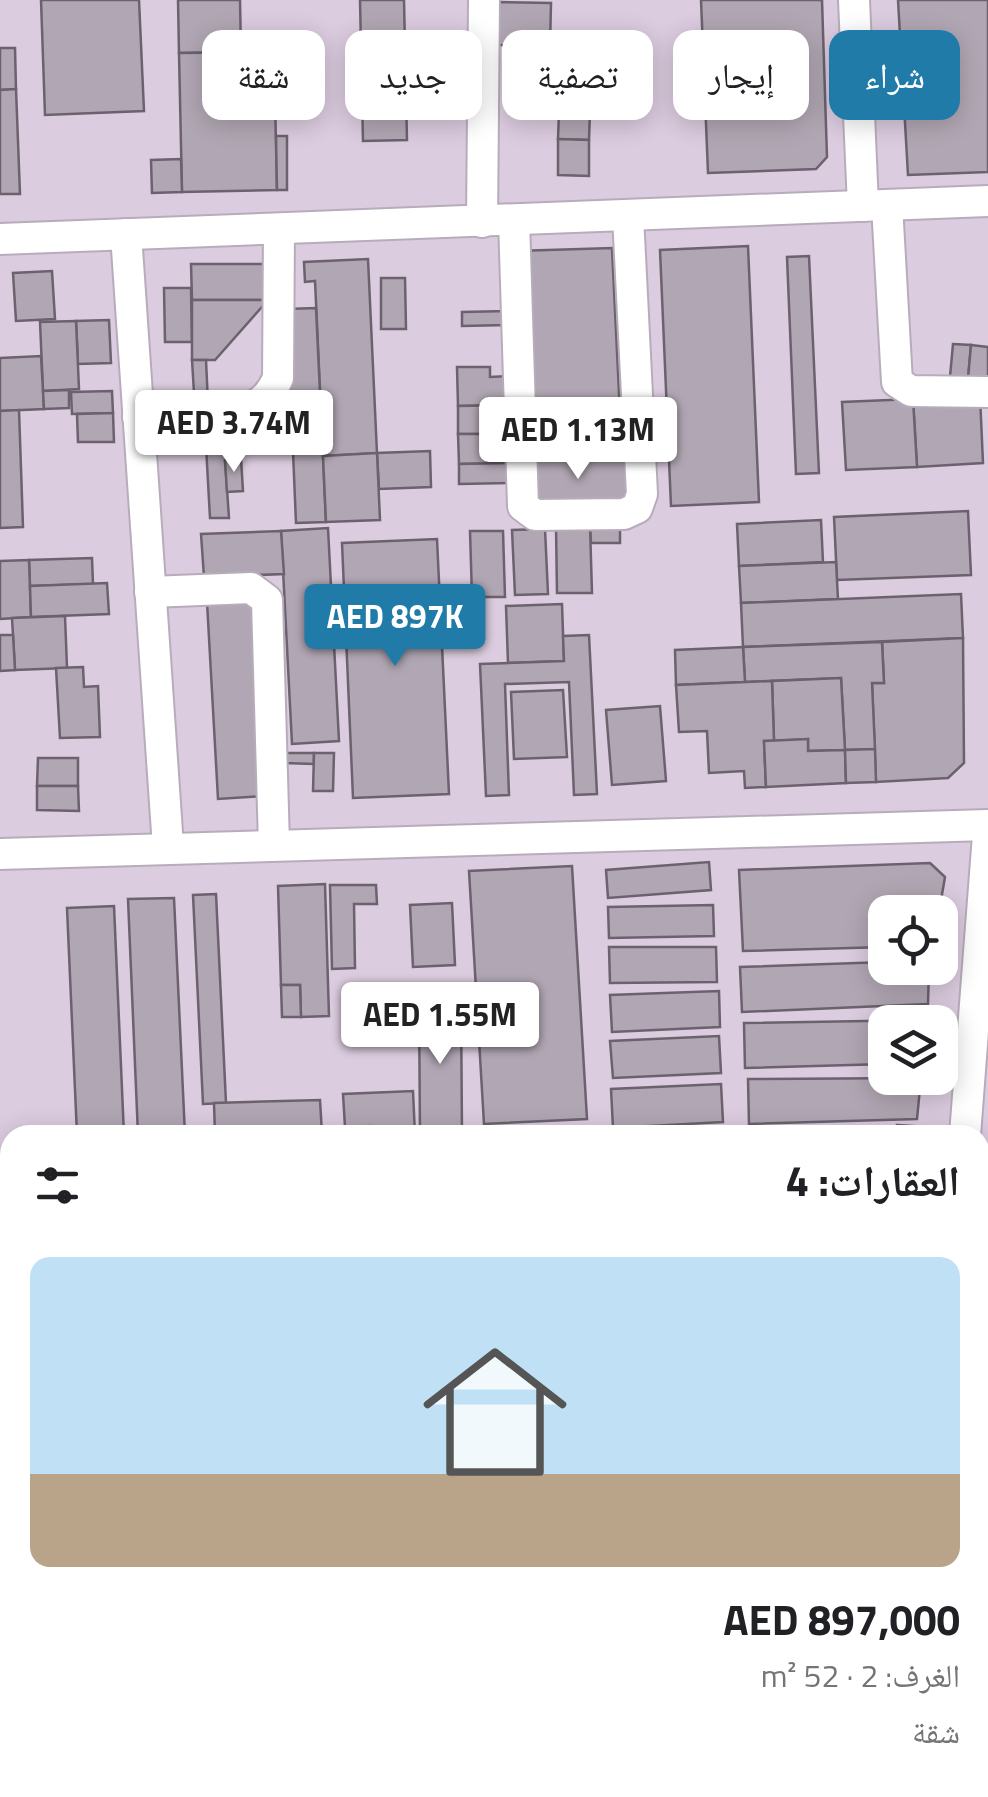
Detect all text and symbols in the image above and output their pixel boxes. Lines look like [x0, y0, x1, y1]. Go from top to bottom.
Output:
chip: شقة [202, 30, 325, 120]
chip: جديد [345, 30, 482, 120]
chip: تصفية [502, 30, 653, 120]
chip: إيجار [673, 30, 809, 120]
chip: شراء [829, 30, 960, 120]
pin: AED 3.74M [120, 390, 348, 475]
pin: AED 1.13M [464, 397, 692, 482]
text: AED 3.74M [157, 398, 311, 446]
text: AED 1.13M [501, 405, 655, 453]
pin: AED 897K [292, 584, 498, 669]
text: AED 897K [326, 592, 464, 640]
map controls [868, 895, 958, 1095]
button: locate [868, 895, 958, 985]
pin: AED 1.55M [326, 982, 554, 1067]
text: AED 1.55M [363, 990, 517, 1038]
button: layers [868, 1005, 958, 1095]
text: العقارات: 4 [786, 1148, 960, 1212]
icon: filters [30, 1158, 85, 1213]
icon: home [405, 1322, 585, 1502]
text: AED 897,000 [723, 1587, 960, 1651]
text: الغرف: 2 · 52 m² [761, 1651, 960, 1699]
text: شقة [912, 1707, 960, 1755]

